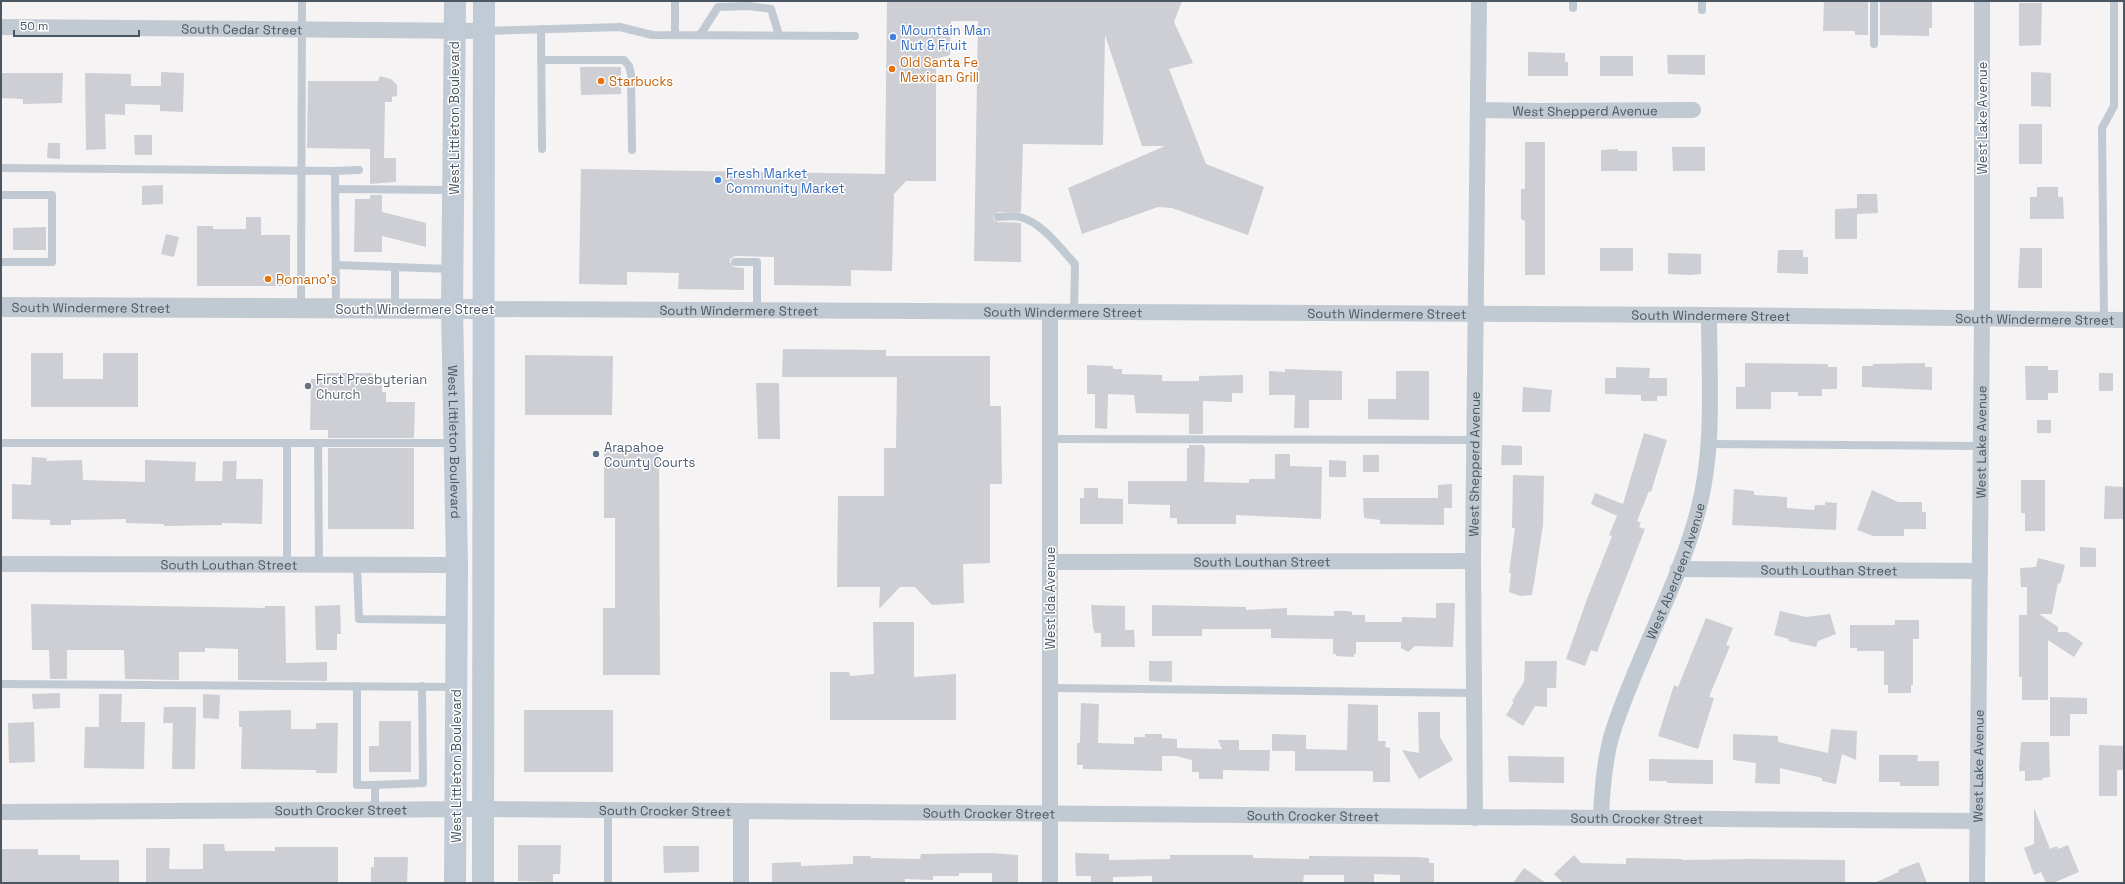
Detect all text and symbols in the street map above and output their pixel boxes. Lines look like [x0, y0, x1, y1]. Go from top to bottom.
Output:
scale bar [14, 12, 139, 38]
text: 50 m [20, 18, 48, 34]
street label: South Cedar Street [181, 20, 303, 38]
place label: Mountain Man Nut & Fruit [901, 22, 991, 54]
marker: Mountain Man Nut & Fruit [888, 32, 898, 42]
street label: West Littleton Boulevard [446, 41, 463, 195]
place label: Old Santa Fe Mexican Grill [900, 54, 979, 86]
street label: West Lake Avenue [1974, 62, 1991, 174]
marker: Old Santa Fe Mexican Grill [887, 64, 897, 74]
place label: Starbucks [609, 73, 673, 90]
marker: Starbucks [596, 76, 606, 86]
street label: West Shepperd Avenue [1512, 102, 1658, 120]
place label: Fresh Market Community Market [726, 165, 845, 197]
marker: Fresh Market Community Market [713, 175, 723, 185]
place label: Romano's [276, 271, 337, 288]
marker: Romano's [263, 274, 273, 284]
street label: South Windermere Street [11, 299, 171, 317]
street label: South Windermere Street [336, 301, 494, 318]
street label: South Windermere Street [659, 302, 819, 320]
street label: South Windermere Street [983, 303, 1143, 321]
street label: South Windermere Street [1307, 305, 1467, 323]
street label: South Windermere Street [1631, 307, 1791, 325]
street label: South Windermere Street [1955, 310, 2115, 329]
street label: West Littleton Boulevard [444, 365, 464, 519]
place label: First Presbyterian Church [316, 371, 427, 403]
marker: First Presbyterian Church [303, 381, 313, 391]
street label: West Lake Avenue [1972, 385, 1990, 499]
street label: West Shepperd Avenue [1465, 391, 1484, 537]
place label: Arapahoe County Courts [604, 439, 696, 471]
marker: Arapahoe County Courts [591, 449, 601, 459]
street label: West Aberdeen Avenue [1642, 501, 1709, 642]
street label: West Ida Avenue [1042, 546, 1059, 650]
street label: South Louthan Street [1194, 553, 1331, 571]
street label: South Louthan Street [161, 556, 298, 574]
street label: South Louthan Street [1760, 562, 1898, 579]
street label: West Littleton Boulevard [448, 689, 465, 843]
street label: West Lake Avenue [1970, 709, 1988, 823]
street label: South Crocker Street [275, 801, 407, 819]
street label: South Crocker Street [599, 802, 731, 820]
street label: South Crocker Street [923, 805, 1055, 823]
street label: South Crocker Street [1247, 807, 1379, 825]
street label: South Crocker Street [1571, 810, 1703, 828]

